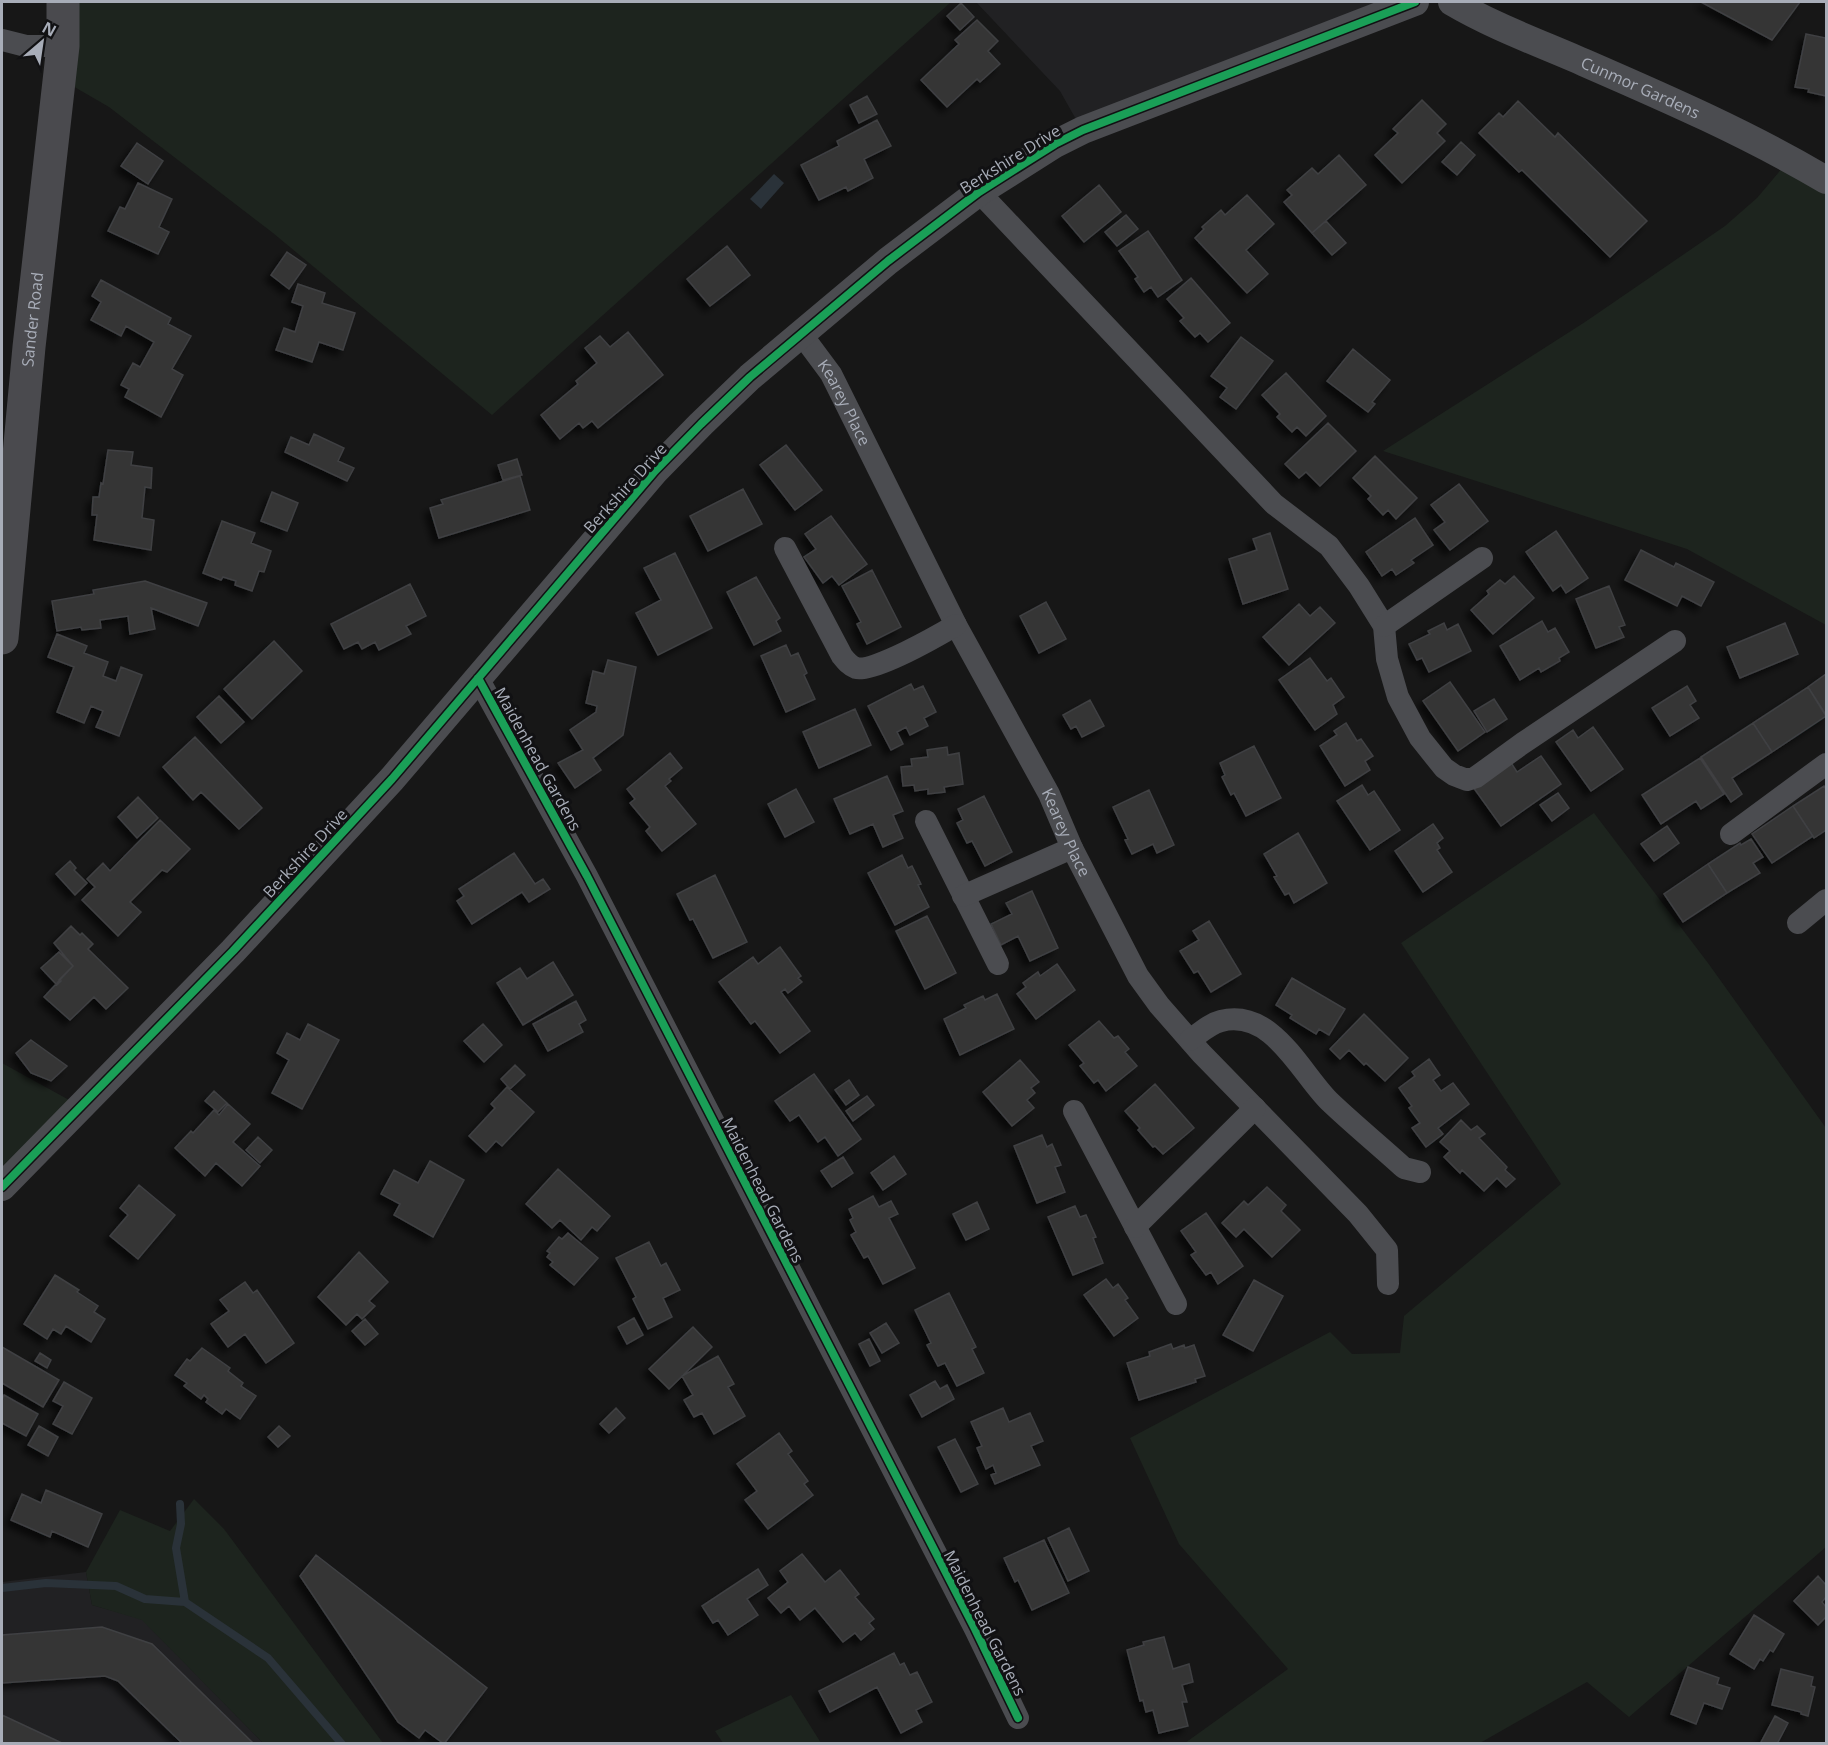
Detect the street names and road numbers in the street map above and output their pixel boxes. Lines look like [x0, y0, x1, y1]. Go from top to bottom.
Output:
street label: Cunmor Gardens [1577, 51, 1704, 124]
street label: Berkshire Drive [956, 119, 1064, 199]
street label: Sander Road [16, 271, 48, 368]
street label: Kearey Place [813, 355, 876, 449]
street label: Berkshire Drive [578, 438, 672, 538]
street label: Maidenhead Gardens [489, 683, 587, 835]
street label: Kearey Place [1037, 784, 1096, 880]
street label: Berkshire Drive [258, 804, 352, 902]
street label: Maidenhead Gardens [717, 1113, 809, 1267]
street label: Maidenhead Gardens [939, 1546, 1031, 1700]

